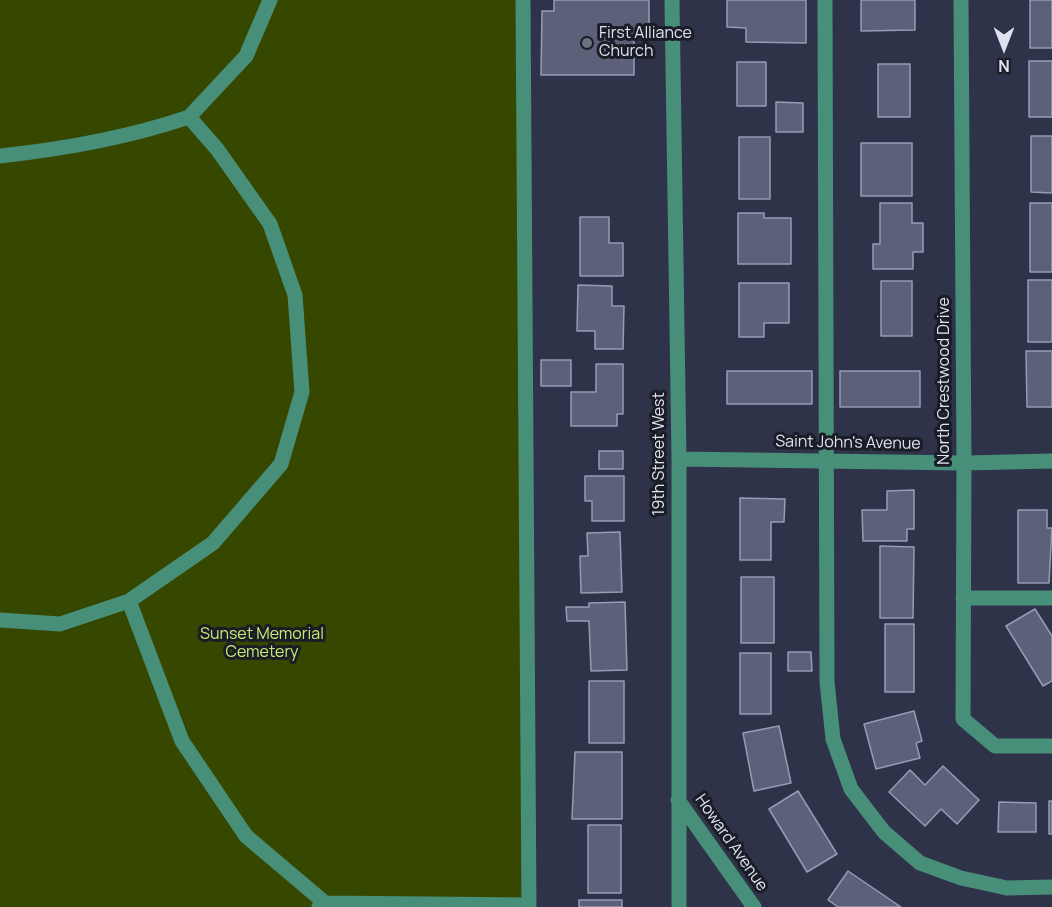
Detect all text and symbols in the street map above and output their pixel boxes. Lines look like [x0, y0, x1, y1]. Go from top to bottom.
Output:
north arrow [974, 18, 1034, 78]
place label: First Alliance Church [599, 24, 692, 62]
marker: First Alliance Church [580, 36, 594, 50]
text: N [998, 55, 1010, 77]
street label: North Crestwood Drive [935, 297, 955, 465]
street label: 19th Street West [650, 392, 670, 516]
street label: Saint John's Avenue [775, 432, 921, 454]
park label: Sunset Memorial Cemetery [200, 625, 324, 663]
street label: Howard Avenue [690, 791, 772, 895]

